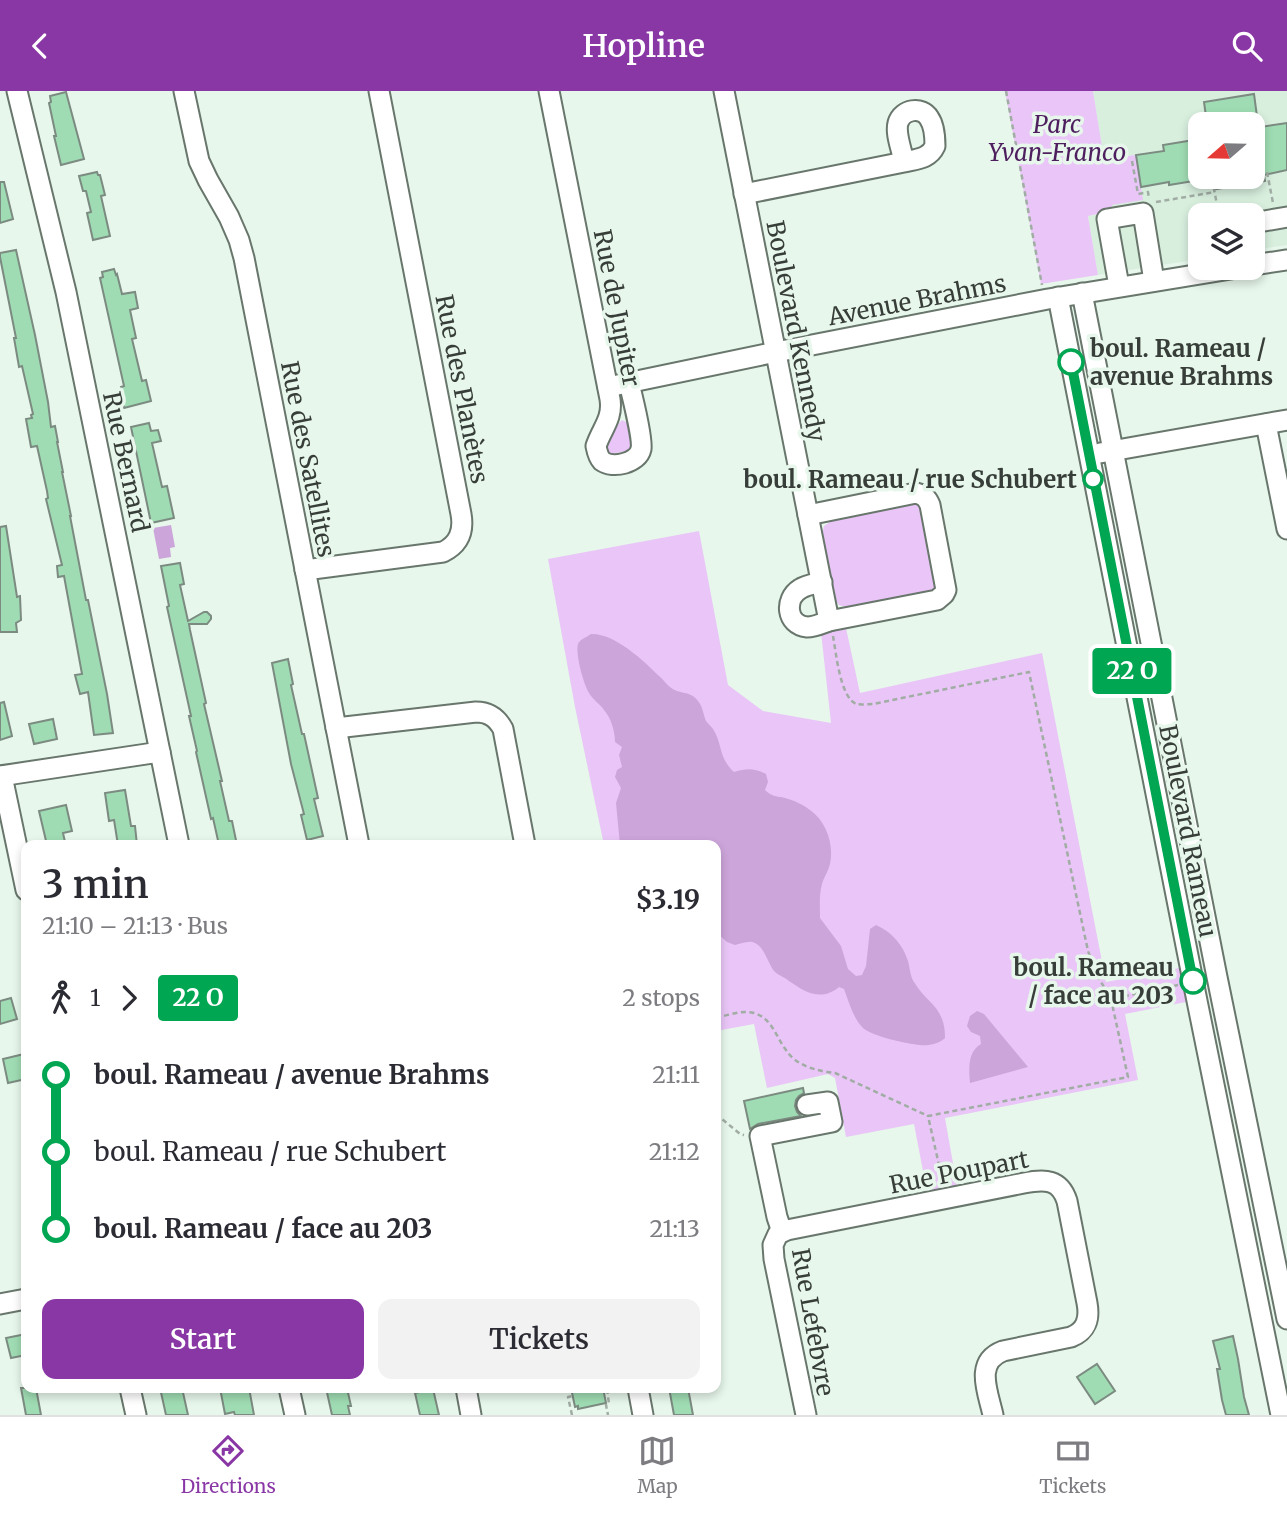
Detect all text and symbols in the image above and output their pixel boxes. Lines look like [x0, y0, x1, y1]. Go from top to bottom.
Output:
text: Hopline [582, 26, 705, 66]
icon: back [21, 27, 59, 65]
icon: search [1228, 27, 1266, 65]
park label: Parc Yvan-Franco [988, 109, 1126, 168]
north arrow [1188, 112, 1265, 189]
map controls [1188, 112, 1265, 280]
button: layers [1188, 203, 1265, 280]
street label: Boulevard Kennedy [759, 218, 833, 444]
street label: Rue de Jupiter [587, 227, 647, 389]
street label: Avenue Brahms [824, 268, 1009, 333]
street label: Rue des Planètes [428, 292, 496, 486]
place label: boul. Rameau / avenue Brahms [1090, 333, 1273, 392]
marker: boul. Rameau / avenue Brahms [1058, 349, 1084, 375]
street label: Rue des Satellites [274, 358, 342, 560]
street label: Rue Bernard [96, 389, 156, 535]
place label: boul. Rameau / rue Schubert [743, 464, 1077, 495]
marker: boul. Rameau / rue Schubert [1083, 469, 1103, 489]
line badge: 22 O [1083, 648, 1181, 694]
text: 22 O [1106, 655, 1158, 686]
street label: Boulevard Rameau [1152, 722, 1224, 940]
text: 3 min [42, 861, 149, 908]
text: $3.19 [635, 883, 700, 916]
text: 21:10 – 21:13 · Bus [42, 911, 228, 940]
place label: boul. Rameau / face au 203 [1013, 952, 1174, 1011]
marker: boul. Rameau / face au 203 [1180, 968, 1206, 994]
icon: walk [42, 979, 80, 1017]
icon: forward [110, 979, 148, 1017]
text: 22 O [172, 982, 224, 1013]
text: 1 [90, 983, 100, 1012]
text: 2 stops [622, 983, 700, 1012]
text: boul. Rameau / avenue Brahms [94, 1058, 489, 1091]
text: 21:11 [652, 1060, 700, 1089]
text: boul. Rameau / rue Schubert [94, 1135, 446, 1168]
text: 21:12 [649, 1137, 700, 1166]
street label: Rue Poupart [887, 1143, 1032, 1201]
text: boul. Rameau / face au 203 [94, 1212, 432, 1245]
text: 21:13 [650, 1214, 700, 1243]
street label: Rue Lefebvre [785, 1246, 841, 1398]
button: Start [42, 1299, 364, 1379]
button: Tickets [378, 1299, 700, 1379]
tab: Directions [181, 1432, 276, 1498]
tab: Map [637, 1432, 678, 1498]
tab: Tickets [1039, 1432, 1106, 1498]

